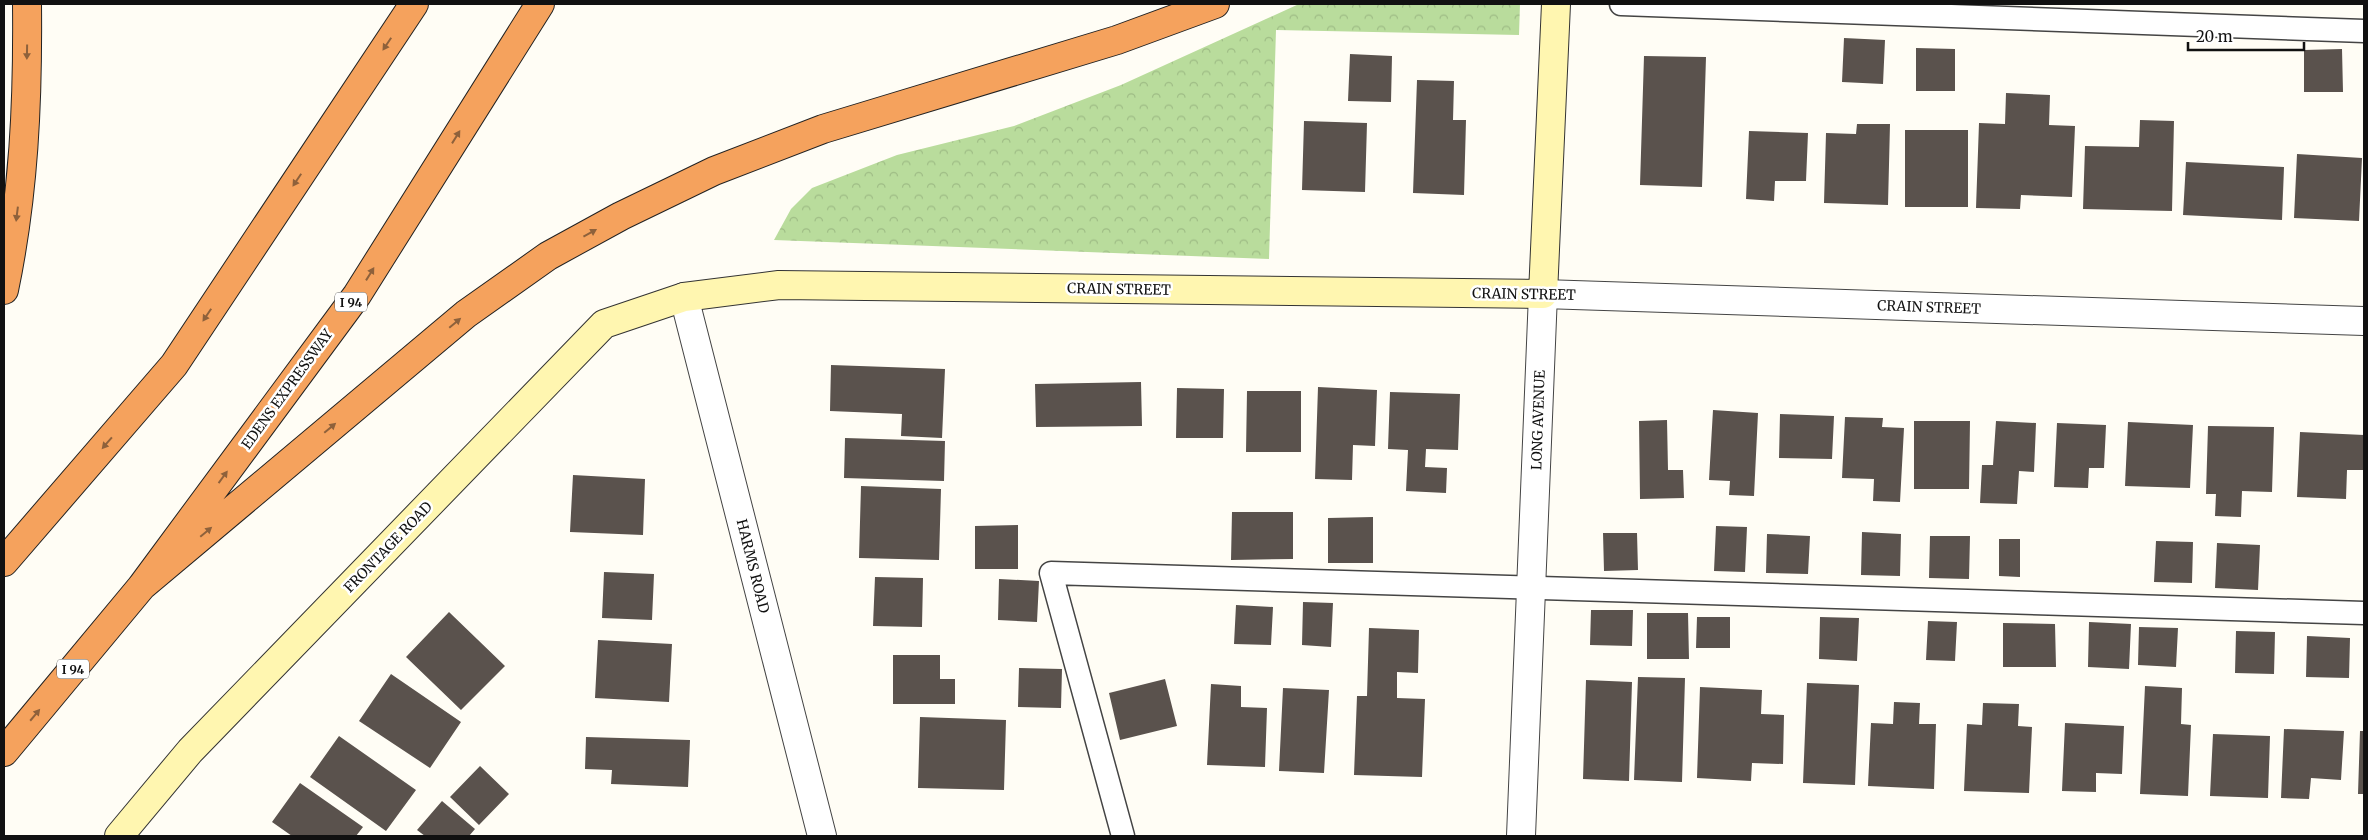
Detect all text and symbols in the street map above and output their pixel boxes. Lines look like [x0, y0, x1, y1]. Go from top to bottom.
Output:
scale bar [2188, 20, 2304, 52]
text: 20 m [2196, 27, 2233, 46]
one-way arrow [382, 38, 392, 51]
one-way arrow [23, 45, 31, 61]
one-way arrow [452, 130, 461, 144]
one-way arrow [292, 173, 302, 187]
one-way arrow [12, 207, 20, 223]
one-way arrow [583, 229, 596, 238]
one-way arrow [365, 268, 374, 281]
street label: CRAIN STREET [1067, 279, 1171, 299]
street label: CRAIN STREET [1472, 284, 1576, 304]
road number: I 94 [335, 292, 367, 312]
street label: CRAIN STREET [1877, 296, 1981, 318]
one-way arrow [202, 309, 212, 322]
one-way arrow [448, 318, 461, 329]
street label: EDENS EXPRESSWAY [237, 325, 337, 453]
street label: LONG AVENUE [1527, 369, 1549, 470]
one-way arrow [324, 422, 337, 433]
one-way arrow [101, 436, 113, 448]
one-way arrow [217, 471, 228, 484]
street label: FRONTAGE ROAD [340, 497, 436, 596]
street label: HARMS ROAD [733, 517, 773, 615]
one-way arrow [199, 527, 212, 538]
road number: I 94 [57, 660, 89, 679]
one-way arrow [29, 709, 40, 722]

